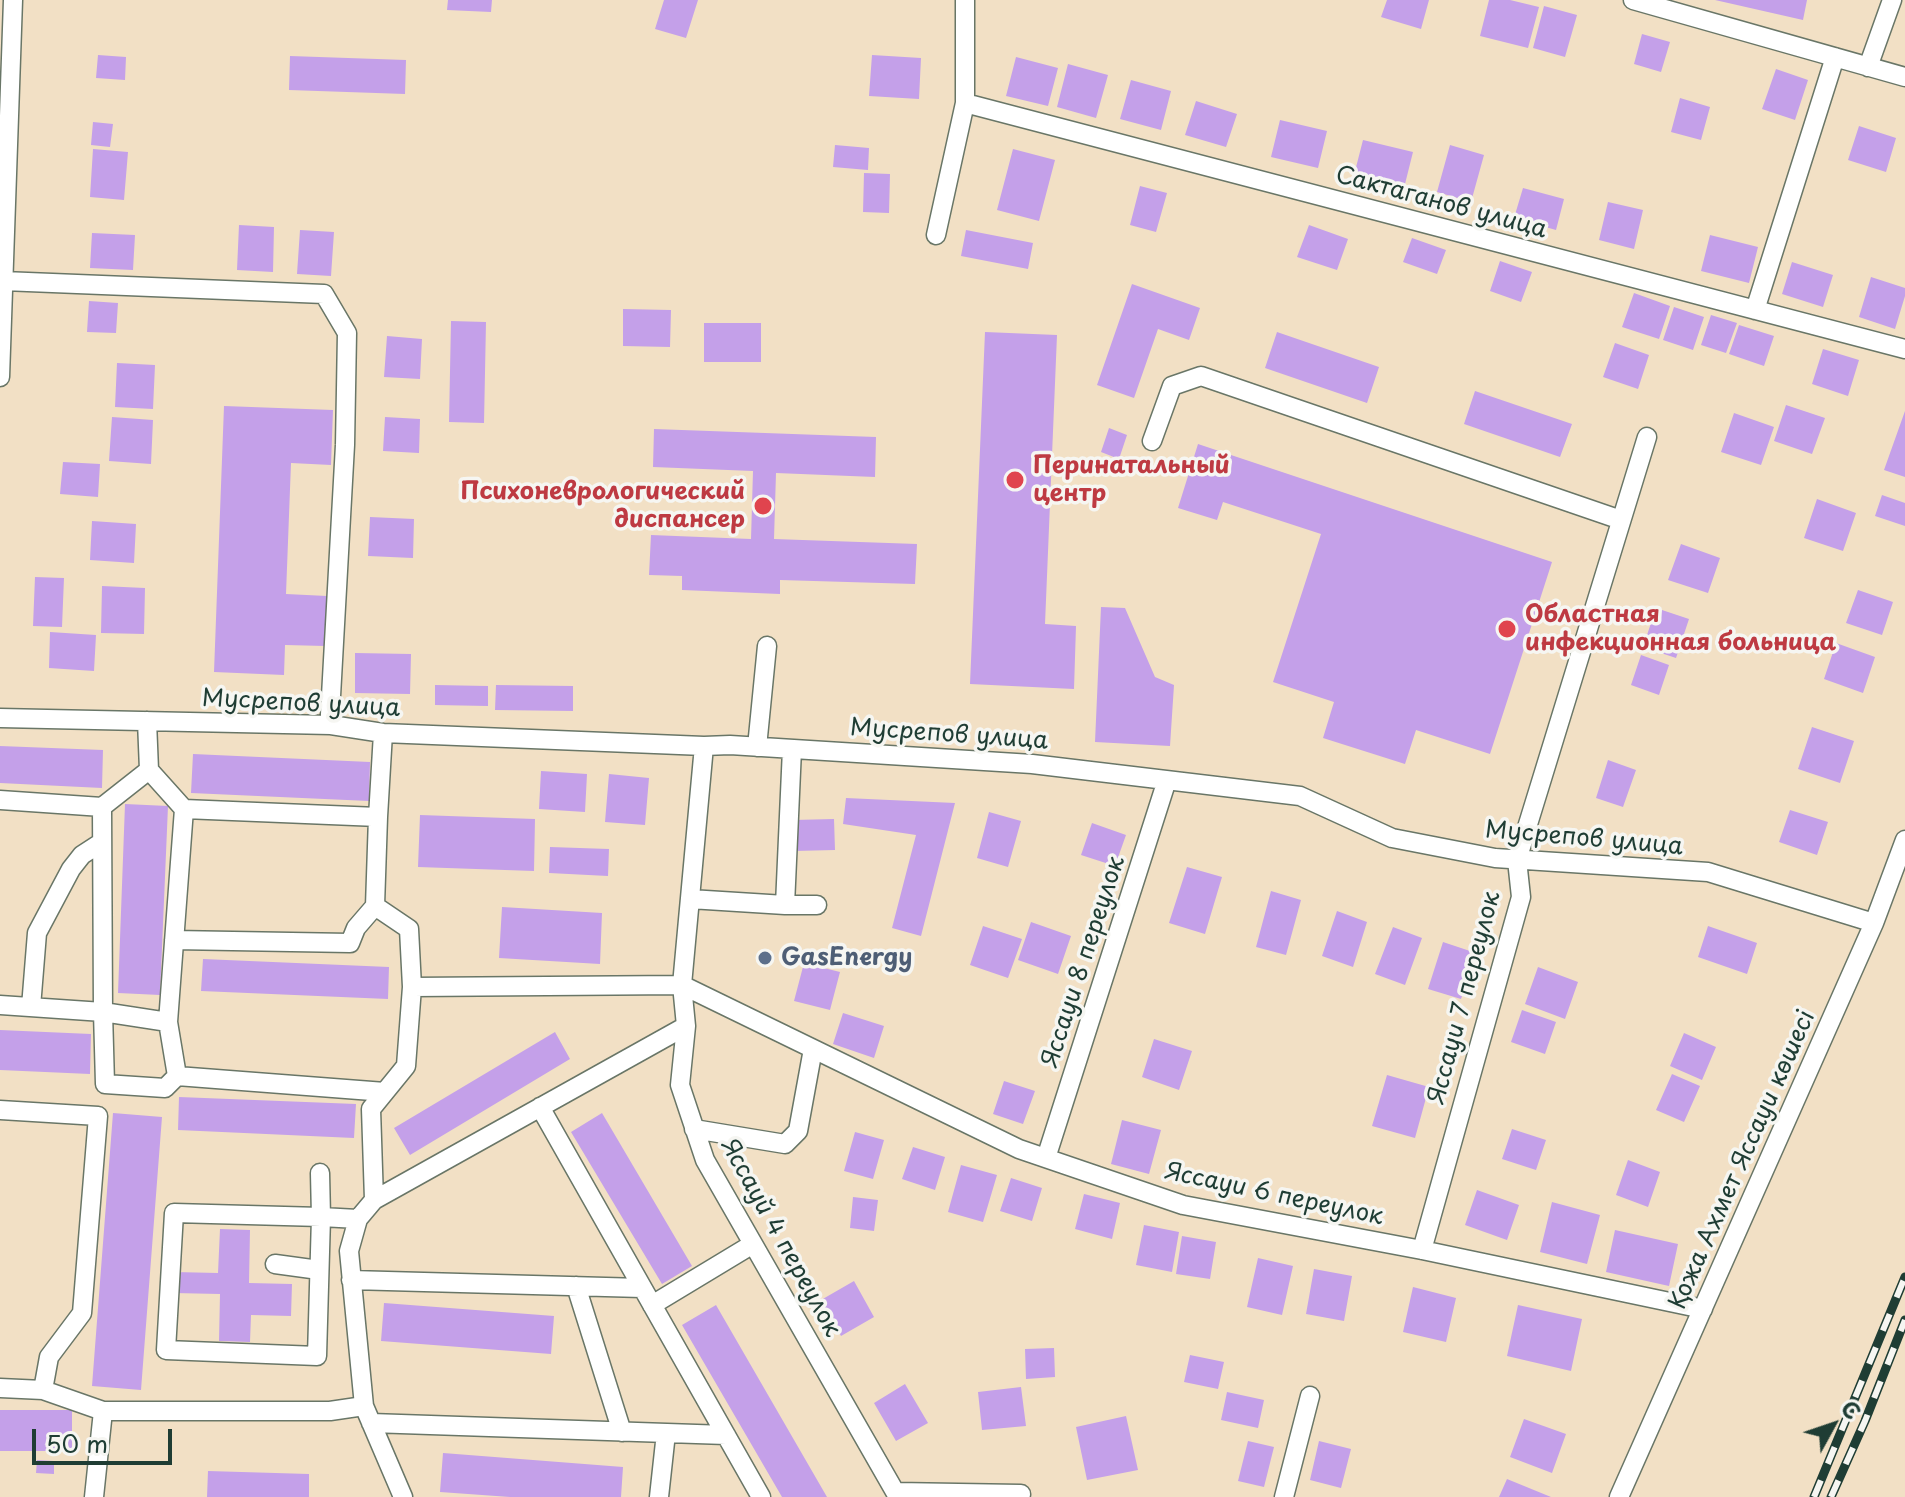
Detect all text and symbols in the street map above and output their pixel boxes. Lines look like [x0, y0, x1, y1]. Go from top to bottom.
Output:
street label: Сактаганов улица [1332, 161, 1550, 245]
place label: Перинатальный центр [1033, 452, 1230, 508]
marker: Перинатальный центр [1004, 469, 1026, 491]
place label: Психоневрологический диспансер [461, 478, 745, 534]
marker: Психоневрологический диспансер [752, 495, 774, 517]
place label: Областная инфекционная больница [1525, 601, 1836, 657]
marker: Областная инфекционная больница [1496, 618, 1518, 640]
street label: Мусрепов улица [201, 684, 401, 724]
street label: Мусрепов улица [849, 714, 1049, 756]
street label: Мусрепов улица [1484, 816, 1684, 862]
street label: Яссауи 8 переулок [1036, 853, 1132, 1071]
street label: Яссауи 7 переулок [1423, 888, 1507, 1108]
place label: GasEnergy [781, 944, 912, 972]
marker: GasEnergy [756, 949, 774, 967]
street label: Қожа Ахмет Яссауи көшесі [1664, 1006, 1822, 1314]
street label: Яссауй 4 переулок [714, 1134, 846, 1342]
street label: Яссауи 6 переулок [1162, 1158, 1386, 1232]
north arrow [1793, 1385, 1873, 1465]
text: С [1834, 1392, 1870, 1426]
scale bar [36, 1413, 176, 1463]
text: 50 m [46, 1425, 108, 1461]

